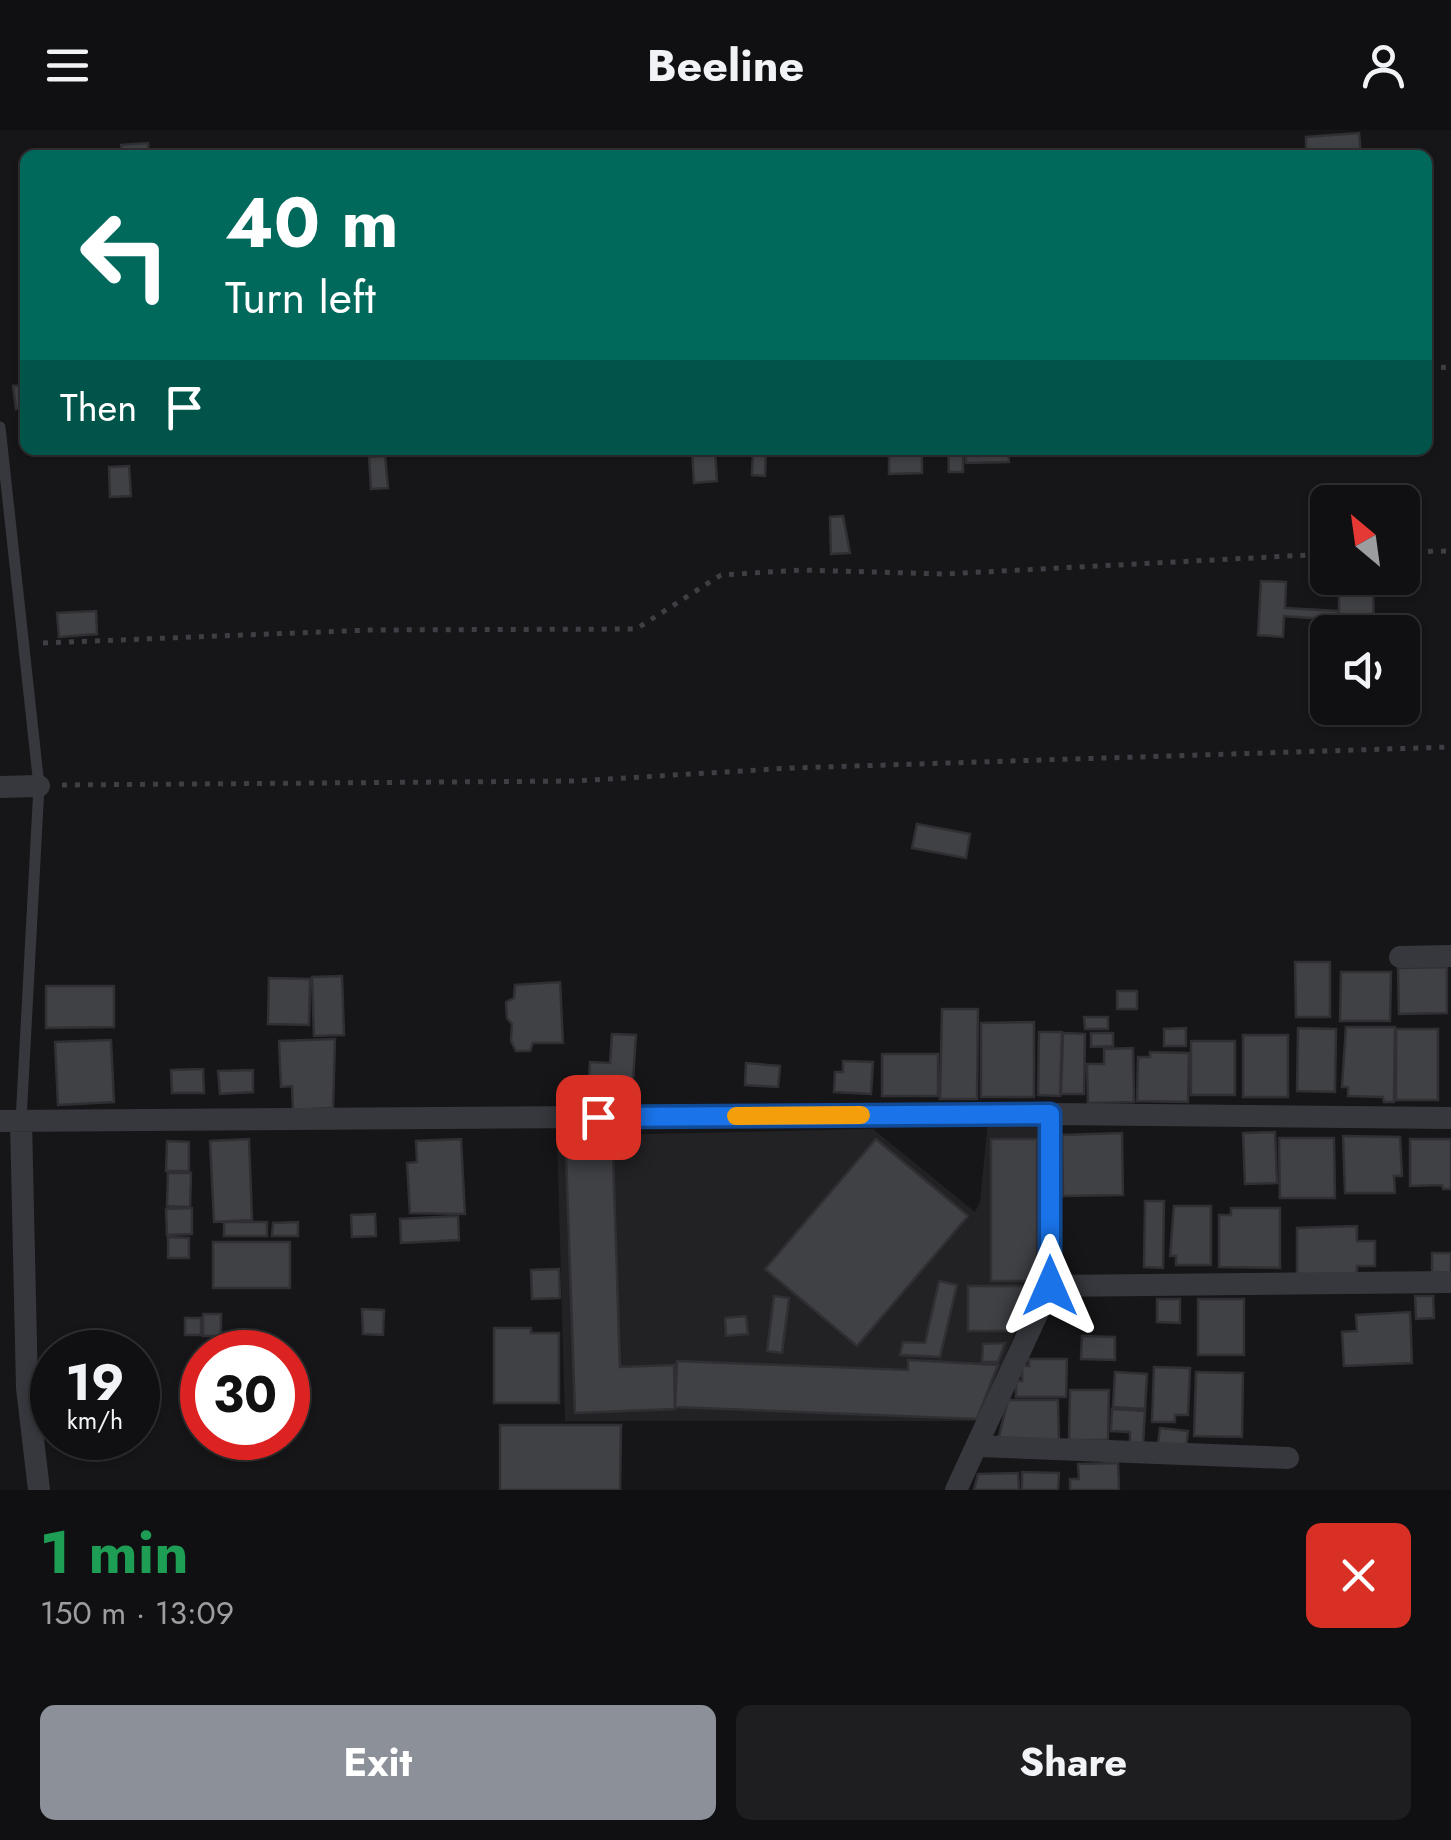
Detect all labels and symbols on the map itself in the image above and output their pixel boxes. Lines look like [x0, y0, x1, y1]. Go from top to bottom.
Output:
north arrow [1310, 485, 1420, 595]
pin [556, 1075, 641, 1160]
position arrow [998, 1234, 1102, 1338]
speed limit sign: 30 [180, 1330, 310, 1460]

